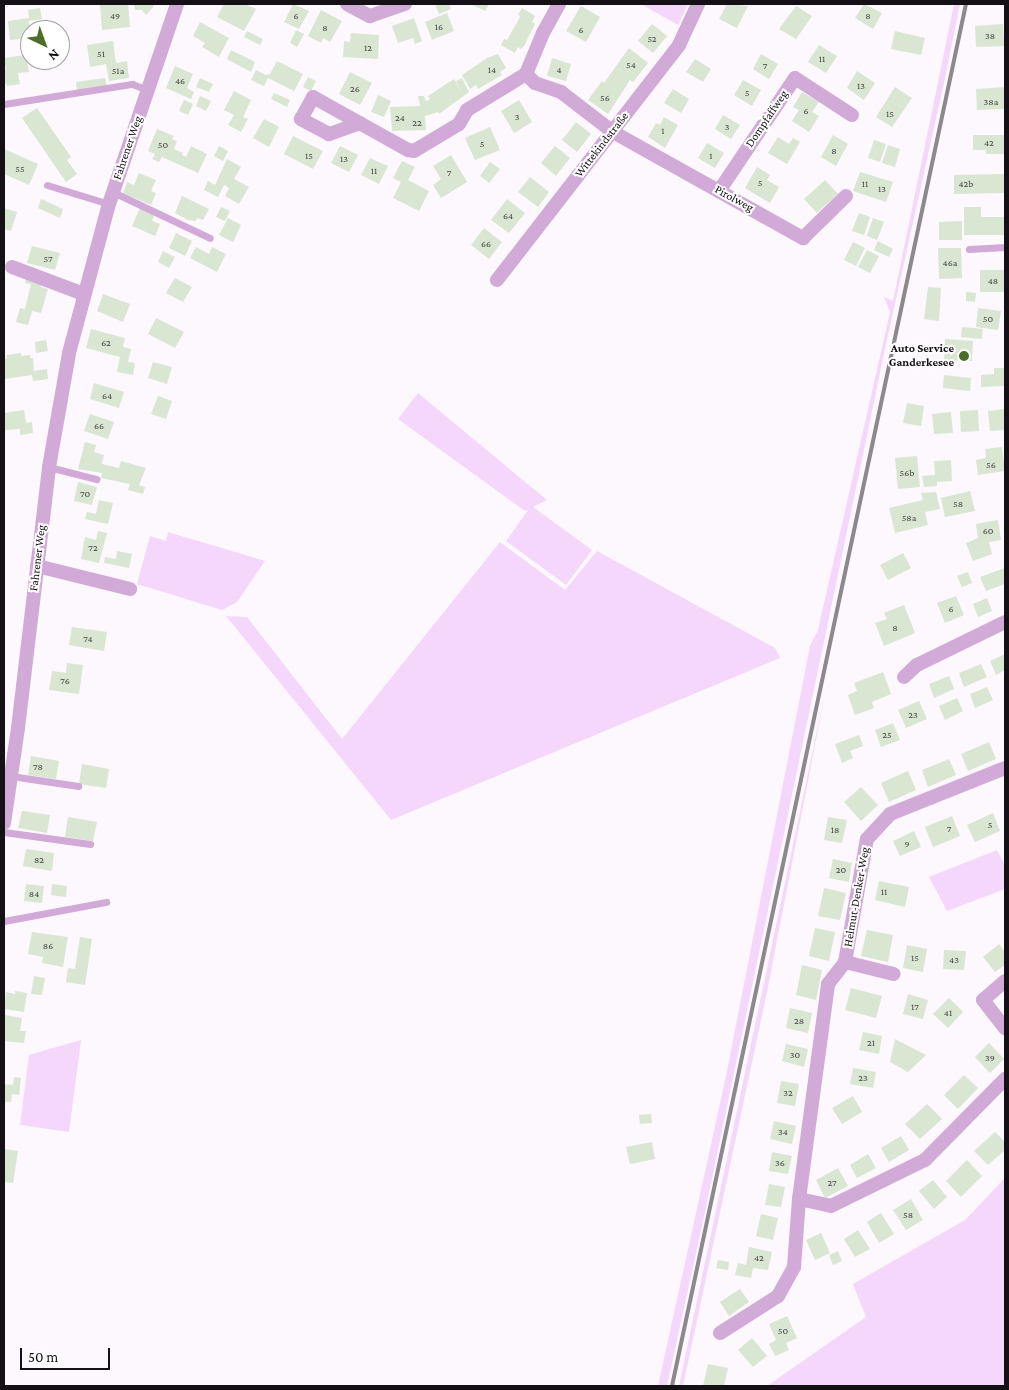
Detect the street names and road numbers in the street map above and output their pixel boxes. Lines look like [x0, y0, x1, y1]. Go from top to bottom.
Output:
street label: Dompfaffweg [743, 88, 791, 150]
street label: Wittekindstraße [572, 109, 632, 181]
street label: Fahrener Weg [110, 114, 146, 182]
street label: Pirolweg [712, 183, 756, 215]
street label: Fahrener Weg [27, 524, 49, 592]
street label: Helmut-Denker-Weg [841, 846, 873, 948]

